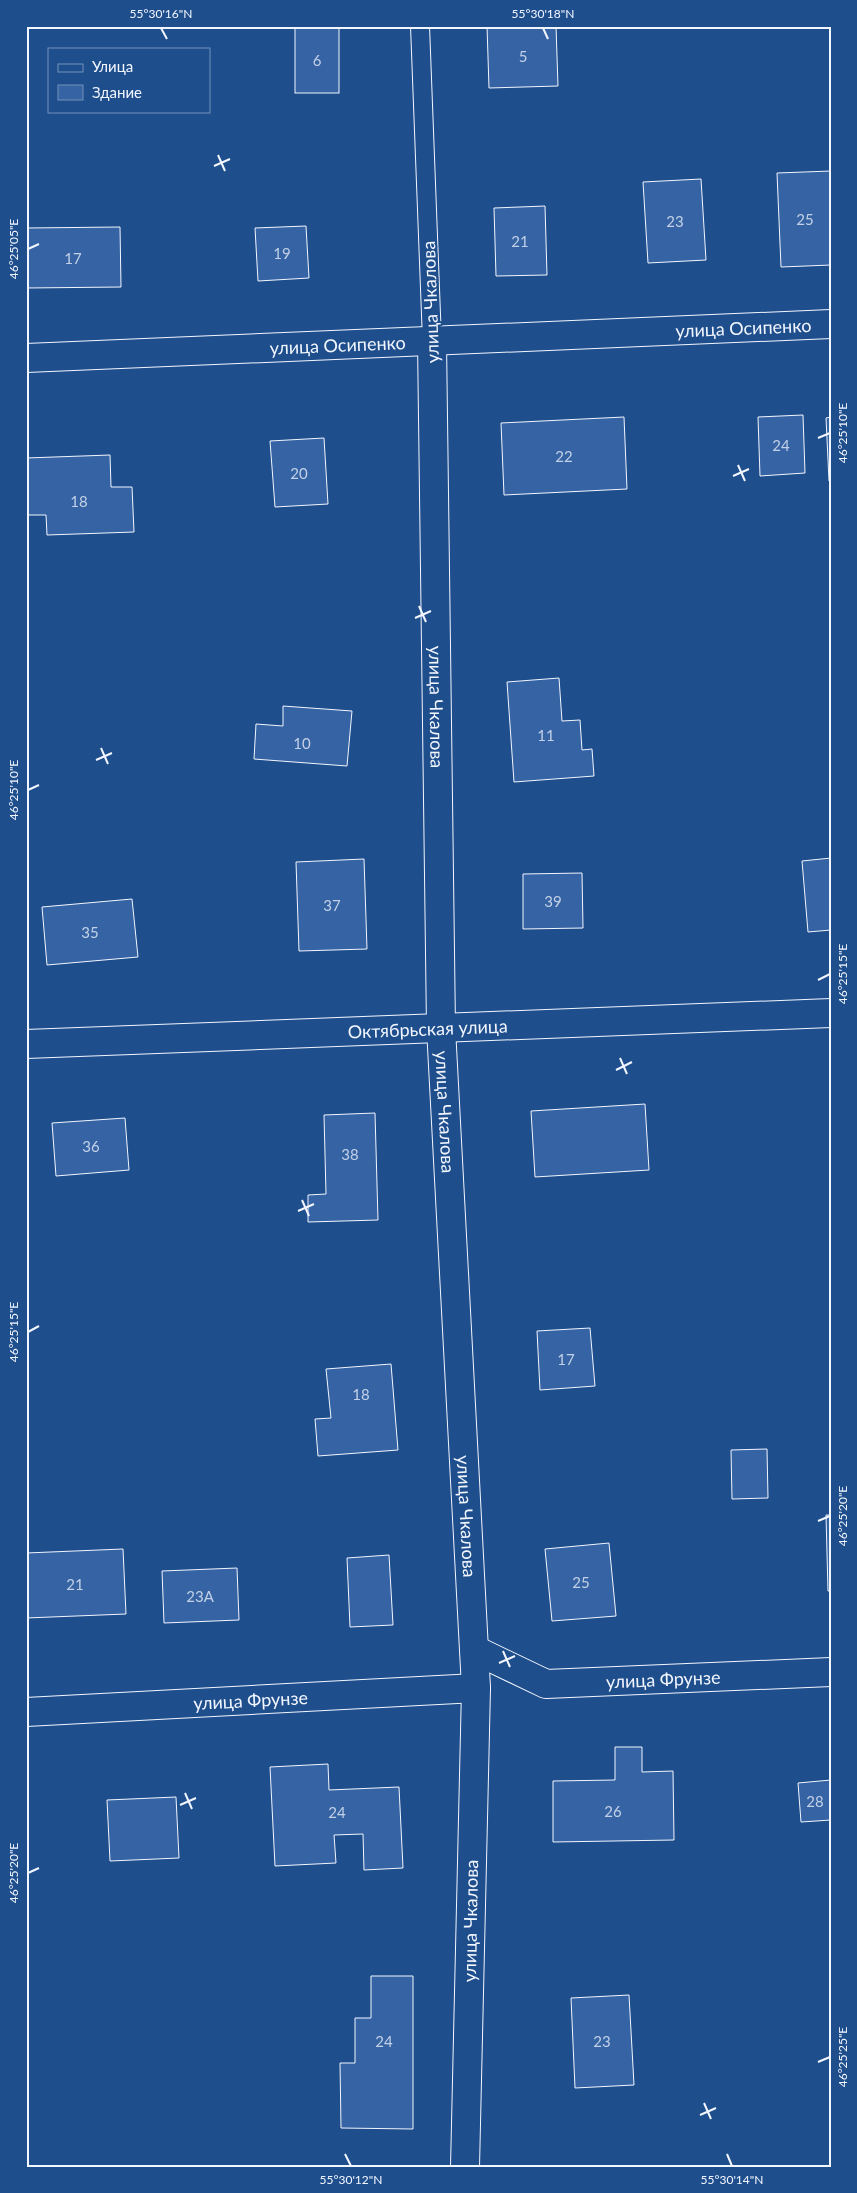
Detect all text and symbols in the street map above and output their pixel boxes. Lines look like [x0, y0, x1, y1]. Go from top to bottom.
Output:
text: 55°30'16"N [130, 6, 192, 21]
text: 55°30'18"N [512, 6, 574, 21]
house number: 5 [519, 47, 527, 65]
legend [48, 48, 210, 112]
house number: 6 [313, 51, 322, 69]
text: Улица [92, 57, 133, 75]
text: Здание [92, 83, 142, 101]
house number: 25 [796, 210, 814, 228]
house number: 23 [666, 212, 684, 230]
text: 46°25'05"E [6, 219, 21, 279]
house number: 21 [511, 232, 529, 250]
street label: улица Чкалова [417, 240, 443, 364]
house number: 19 [273, 244, 291, 262]
house number: 17 [64, 249, 82, 267]
street label: улица Осипенко [675, 314, 812, 342]
street label: улица Осипенко [269, 331, 406, 359]
text: 46°25'10"E [835, 403, 850, 463]
house number: 24 [772, 436, 790, 454]
house number: 22 [555, 447, 573, 465]
house number: 20 [290, 464, 308, 482]
house number: 18 [70, 492, 88, 510]
street label: улица Чкалова [425, 646, 449, 768]
house number: 11 [537, 726, 555, 744]
house number: 10 [293, 734, 311, 752]
text: 46°25'10"E [6, 760, 21, 820]
house number: 39 [544, 892, 562, 910]
house number: 37 [323, 896, 341, 914]
house number: 35 [81, 923, 99, 941]
text: 46°25'15"E [835, 944, 850, 1004]
street label: Октябрьская улица [347, 1014, 508, 1043]
street label: улица Чкалова [431, 1050, 460, 1174]
house number: 36 [82, 1137, 100, 1155]
house number: 38 [341, 1145, 359, 1163]
text: 46°25'15"E [6, 1302, 21, 1362]
house number: 17 [557, 1350, 575, 1368]
house number: 18 [352, 1385, 370, 1403]
street label: улица Чкалова [453, 1455, 481, 1578]
text: 46°25'20"E [835, 1486, 850, 1546]
house number: 25 [572, 1573, 590, 1591]
house number: 21 [66, 1575, 84, 1593]
house number: 23А [186, 1587, 215, 1605]
street label: улица Фрунзе [605, 1666, 721, 1692]
street label: улица Фрунзе [193, 1686, 308, 1714]
house number: 28 [806, 1792, 824, 1810]
house number: 26 [604, 1802, 622, 1820]
house number: 24 [328, 1803, 346, 1821]
text: 46°25'20"E [6, 1843, 21, 1903]
street label: улица Чкалова [458, 1860, 482, 1982]
text: 46°25'25"E [835, 2027, 850, 2087]
house number: 24 [375, 2032, 393, 2050]
house number: 23 [593, 2032, 611, 2050]
text: 55°30'12"N [320, 2172, 382, 2187]
text: 55°30'14"N [701, 2172, 763, 2187]

